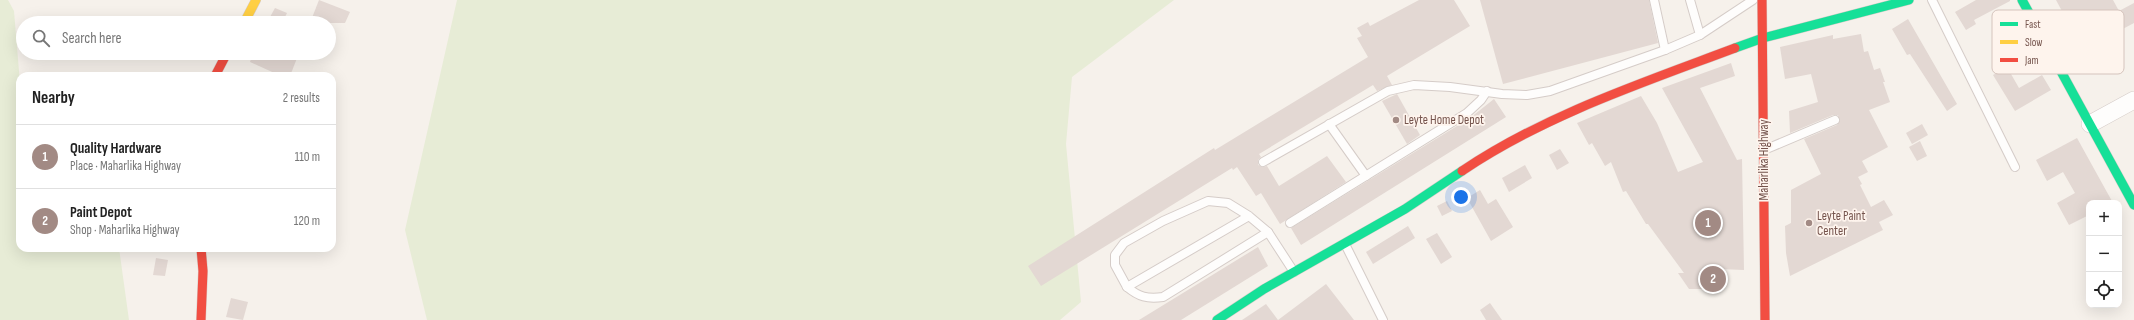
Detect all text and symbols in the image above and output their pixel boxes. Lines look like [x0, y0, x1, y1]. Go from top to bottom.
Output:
legend [1992, 10, 2124, 74]
search box [16, 16, 336, 60]
text: Fast [2025, 18, 2041, 31]
icon: search [30, 27, 52, 49]
text: Search here [62, 29, 122, 48]
text: Slow [2025, 36, 2042, 49]
text: Jam [2024, 54, 2039, 67]
text: Nearby [32, 88, 75, 108]
text: 2 results [283, 90, 320, 106]
place label: Leyte Home Depot [1404, 112, 1484, 128]
marker: Leyte Home Depot [1391, 115, 1401, 125]
street label: Maharlika Highway [1756, 119, 1772, 201]
text: Quality Hardware [70, 139, 161, 158]
text: 1 [42, 149, 48, 165]
text: 110 m [295, 149, 320, 165]
text: Place · Maharlika Highway [70, 158, 181, 174]
your location [1451, 187, 1471, 207]
map controls [2086, 200, 2122, 308]
button: + [2086, 200, 2122, 236]
text: Paint Depot [70, 203, 132, 222]
pin: 1 [1695, 208, 1721, 238]
place label: Leyte Paint Center [1817, 208, 1865, 239]
text: 2 [42, 213, 48, 229]
text: 120 m [294, 213, 320, 229]
marker: Leyte Paint Center [1804, 218, 1814, 228]
text: Shop · Maharlika Highway [70, 222, 180, 238]
button: − [2086, 236, 2122, 272]
pin: 2 [1700, 264, 1726, 294]
button: locate [2086, 272, 2122, 308]

